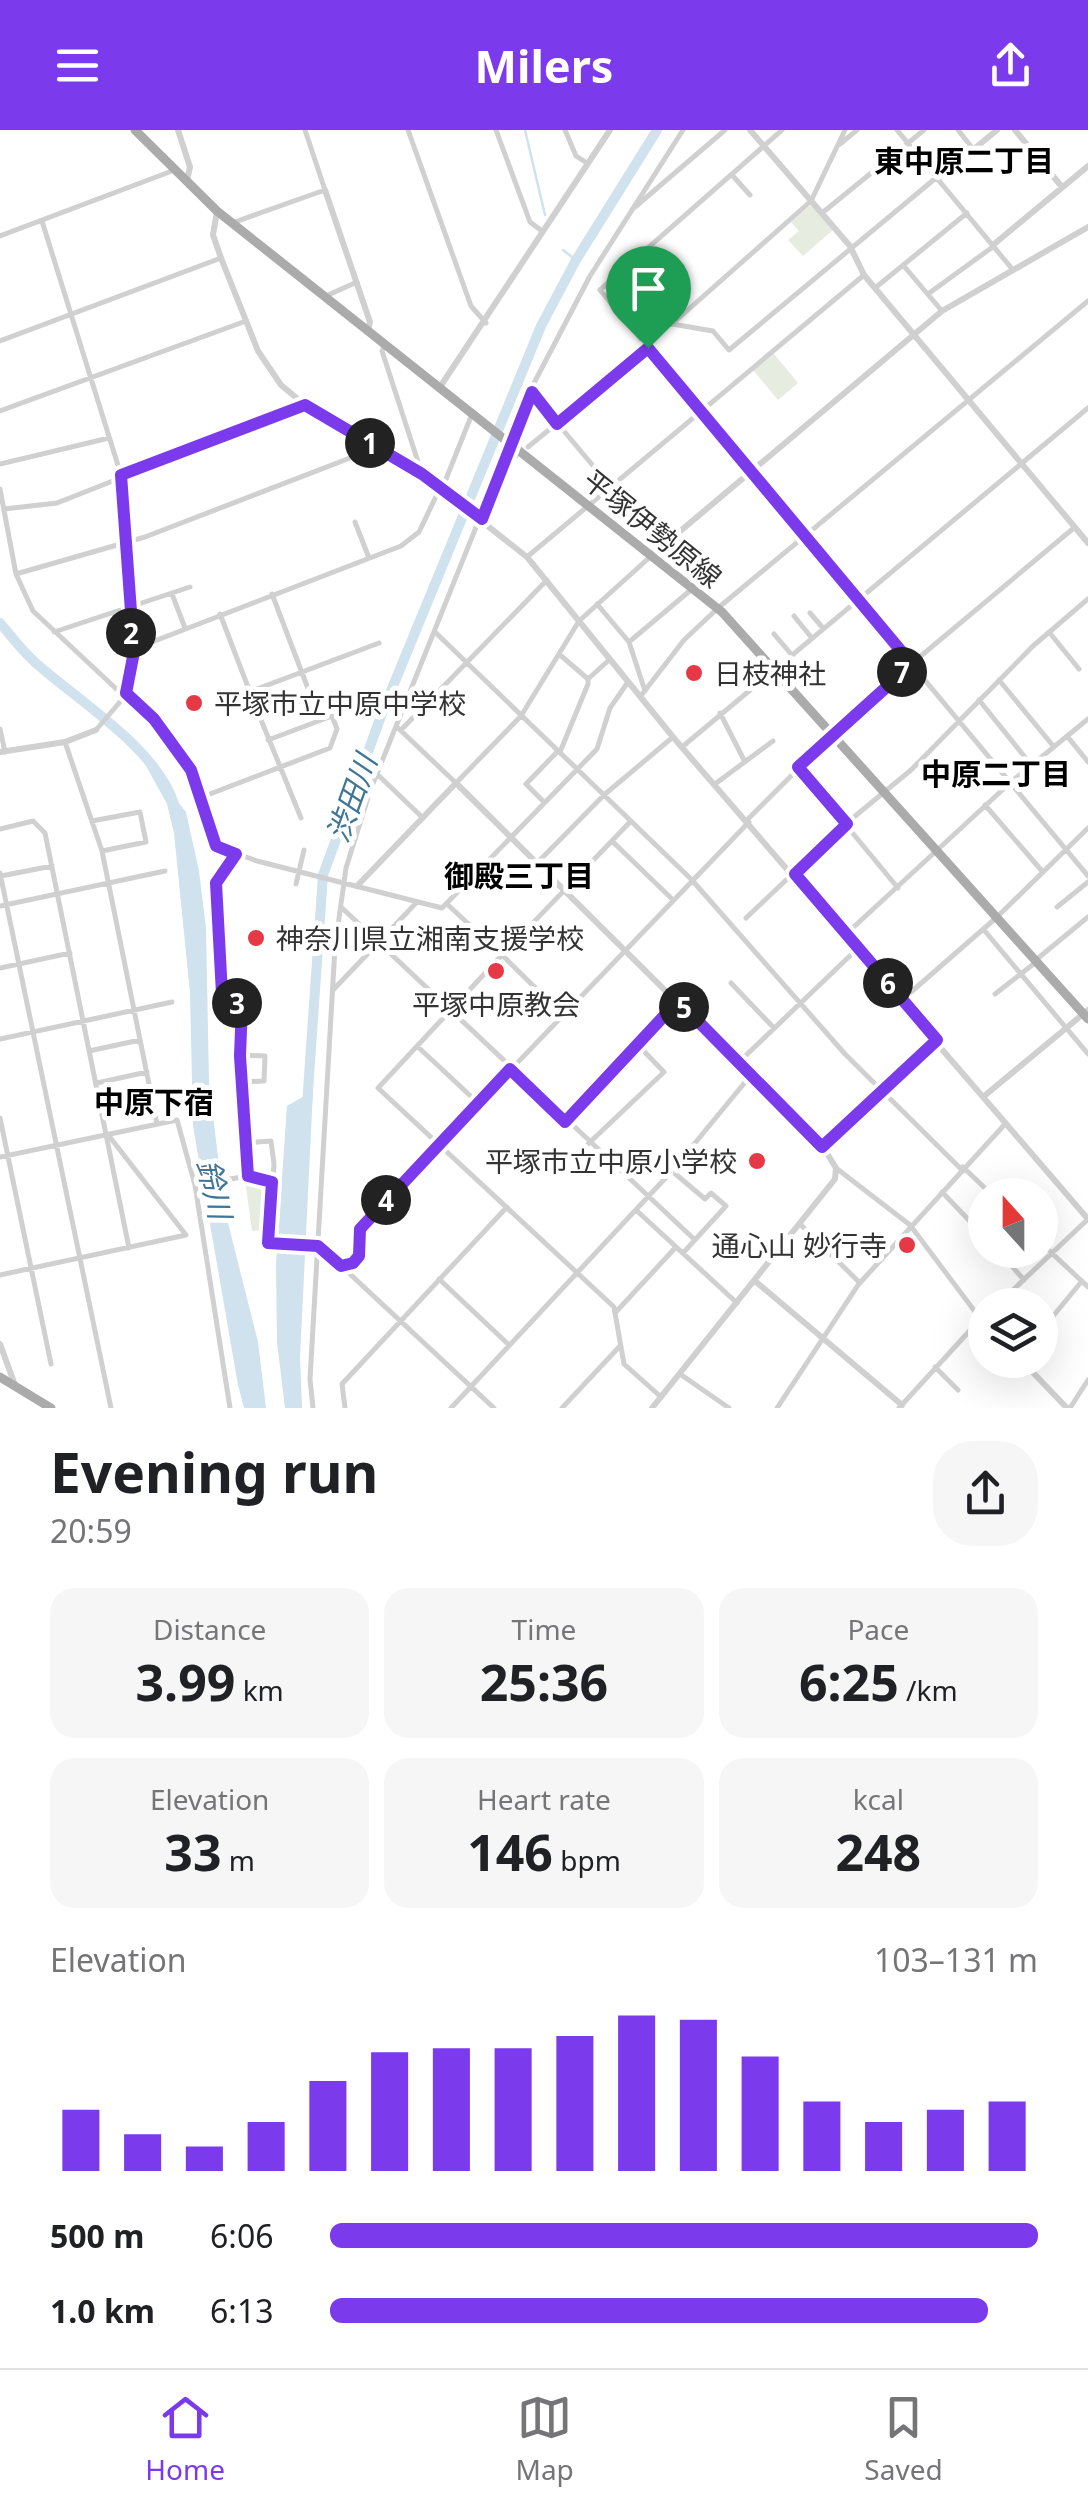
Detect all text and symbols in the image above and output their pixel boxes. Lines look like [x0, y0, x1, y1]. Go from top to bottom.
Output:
text: Milers [475, 35, 613, 96]
icon: menu [50, 38, 105, 93]
icon: share [983, 38, 1038, 93]
district label: 東中原二丁目 [874, 140, 1054, 181]
pin [606, 246, 691, 349]
icon: arrive [621, 261, 676, 316]
pin: 1 [345, 418, 395, 468]
text: 1 [362, 424, 378, 462]
street label: 平塚伊勢原線 [576, 460, 730, 596]
pin: 2 [106, 608, 156, 658]
text: 2 [123, 614, 139, 652]
pin: 7 [877, 647, 927, 697]
text: 7 [894, 653, 910, 691]
place label: 日枝神社 [714, 654, 826, 692]
marker: 日枝神社 [683, 662, 705, 684]
place label: 平塚市立中原中学校 [214, 684, 466, 722]
marker: 平塚市立中原中学校 [183, 692, 205, 714]
water label: 渋田川 [316, 746, 387, 847]
district label: 中原二丁目 [921, 753, 1071, 794]
district label: 御殿三丁目 [444, 855, 594, 896]
place label: 神奈川県立湘南支援学校 [276, 919, 584, 957]
marker: 神奈川県立湘南支援学校 [245, 927, 267, 949]
pin: 6 [863, 958, 913, 1008]
marker: 平塚中原教会 [485, 960, 507, 982]
text: 6 [880, 964, 896, 1002]
pin: 3 [212, 978, 262, 1028]
pin: 5 [659, 982, 709, 1032]
text: 3 [229, 984, 245, 1022]
place label: 平塚中原教会 [412, 985, 580, 1023]
text: 5 [676, 988, 692, 1026]
district label: 中原下宿 [94, 1081, 214, 1122]
place label: 平塚市立中原小学校 [485, 1142, 737, 1180]
marker: 平塚市立中原小学校 [746, 1150, 768, 1172]
water label: 鈴川 [188, 1155, 242, 1226]
pin: 4 [361, 1175, 411, 1225]
north arrow [968, 1178, 1058, 1268]
map controls [968, 1178, 1058, 1378]
text: 4 [378, 1181, 394, 1219]
place label: 通心山 妙行寺 [712, 1226, 887, 1264]
marker: 通心山 妙行寺 [896, 1234, 918, 1256]
button: layers [968, 1288, 1058, 1378]
text: Evening run [50, 1434, 378, 1509]
button: share [933, 1441, 1038, 1546]
text: 20:59 [50, 1509, 132, 1552]
text: Distance [153, 1610, 266, 1648]
text: Time [512, 1610, 576, 1648]
text: Pace [847, 1610, 909, 1648]
text: 3.99 [136, 1648, 235, 1716]
text: 25:36 [480, 1648, 608, 1716]
text: 6:25 [799, 1648, 899, 1716]
text: km [235, 1671, 284, 1709]
text: /km [899, 1671, 958, 1709]
text: Elevation [150, 1780, 269, 1818]
text: Heart rate [477, 1780, 611, 1818]
text: kcal [853, 1780, 904, 1818]
text: 33 [164, 1818, 222, 1886]
text: 146 [467, 1818, 553, 1886]
text: 248 [835, 1818, 921, 1886]
text: m [222, 1841, 255, 1879]
text: bpm [553, 1841, 621, 1879]
text: Elevation [50, 1938, 187, 1981]
text: 103–131 m [874, 1938, 1038, 1981]
text: 500 m [50, 2214, 144, 2257]
text: 6:06 [210, 2214, 274, 2257]
text: 1.0 km [50, 2289, 155, 2332]
text: 6:13 [210, 2289, 274, 2332]
tab: Home [145, 2390, 225, 2488]
tab: Map [515, 2390, 574, 2488]
tab: Saved [864, 2390, 943, 2488]

